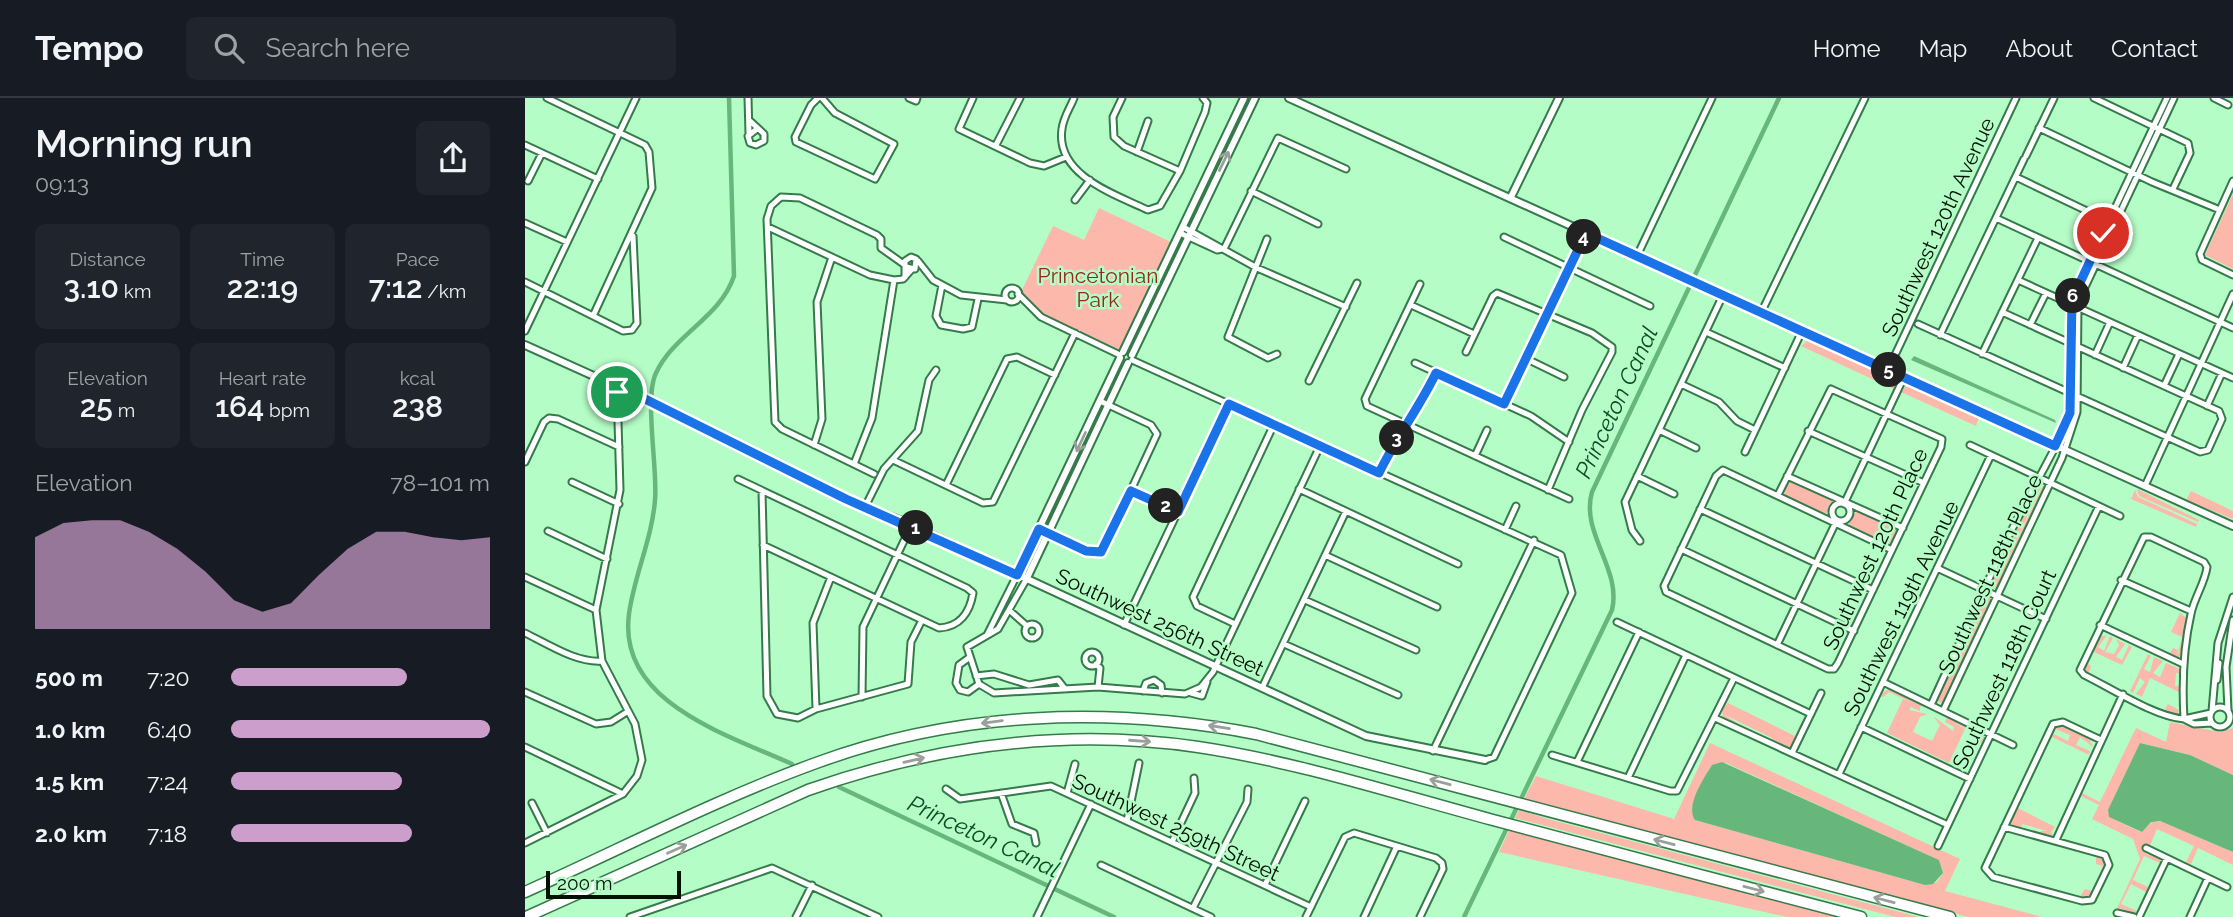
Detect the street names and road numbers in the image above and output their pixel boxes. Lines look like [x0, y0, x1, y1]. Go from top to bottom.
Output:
street label: Southwest 120th Avenue [1876, 114, 2000, 340]
street label: Southwest 120th Place [1817, 444, 1933, 654]
street label: Southwest 118th Place [1933, 470, 2047, 678]
street label: Southwest 119th Avenue [1838, 496, 1964, 720]
street label: Southwest 256th Street [1052, 563, 1268, 681]
street label: Southwest 118th Court [1947, 565, 2061, 773]
street label: Southwest 259th Street [1068, 768, 1284, 886]

